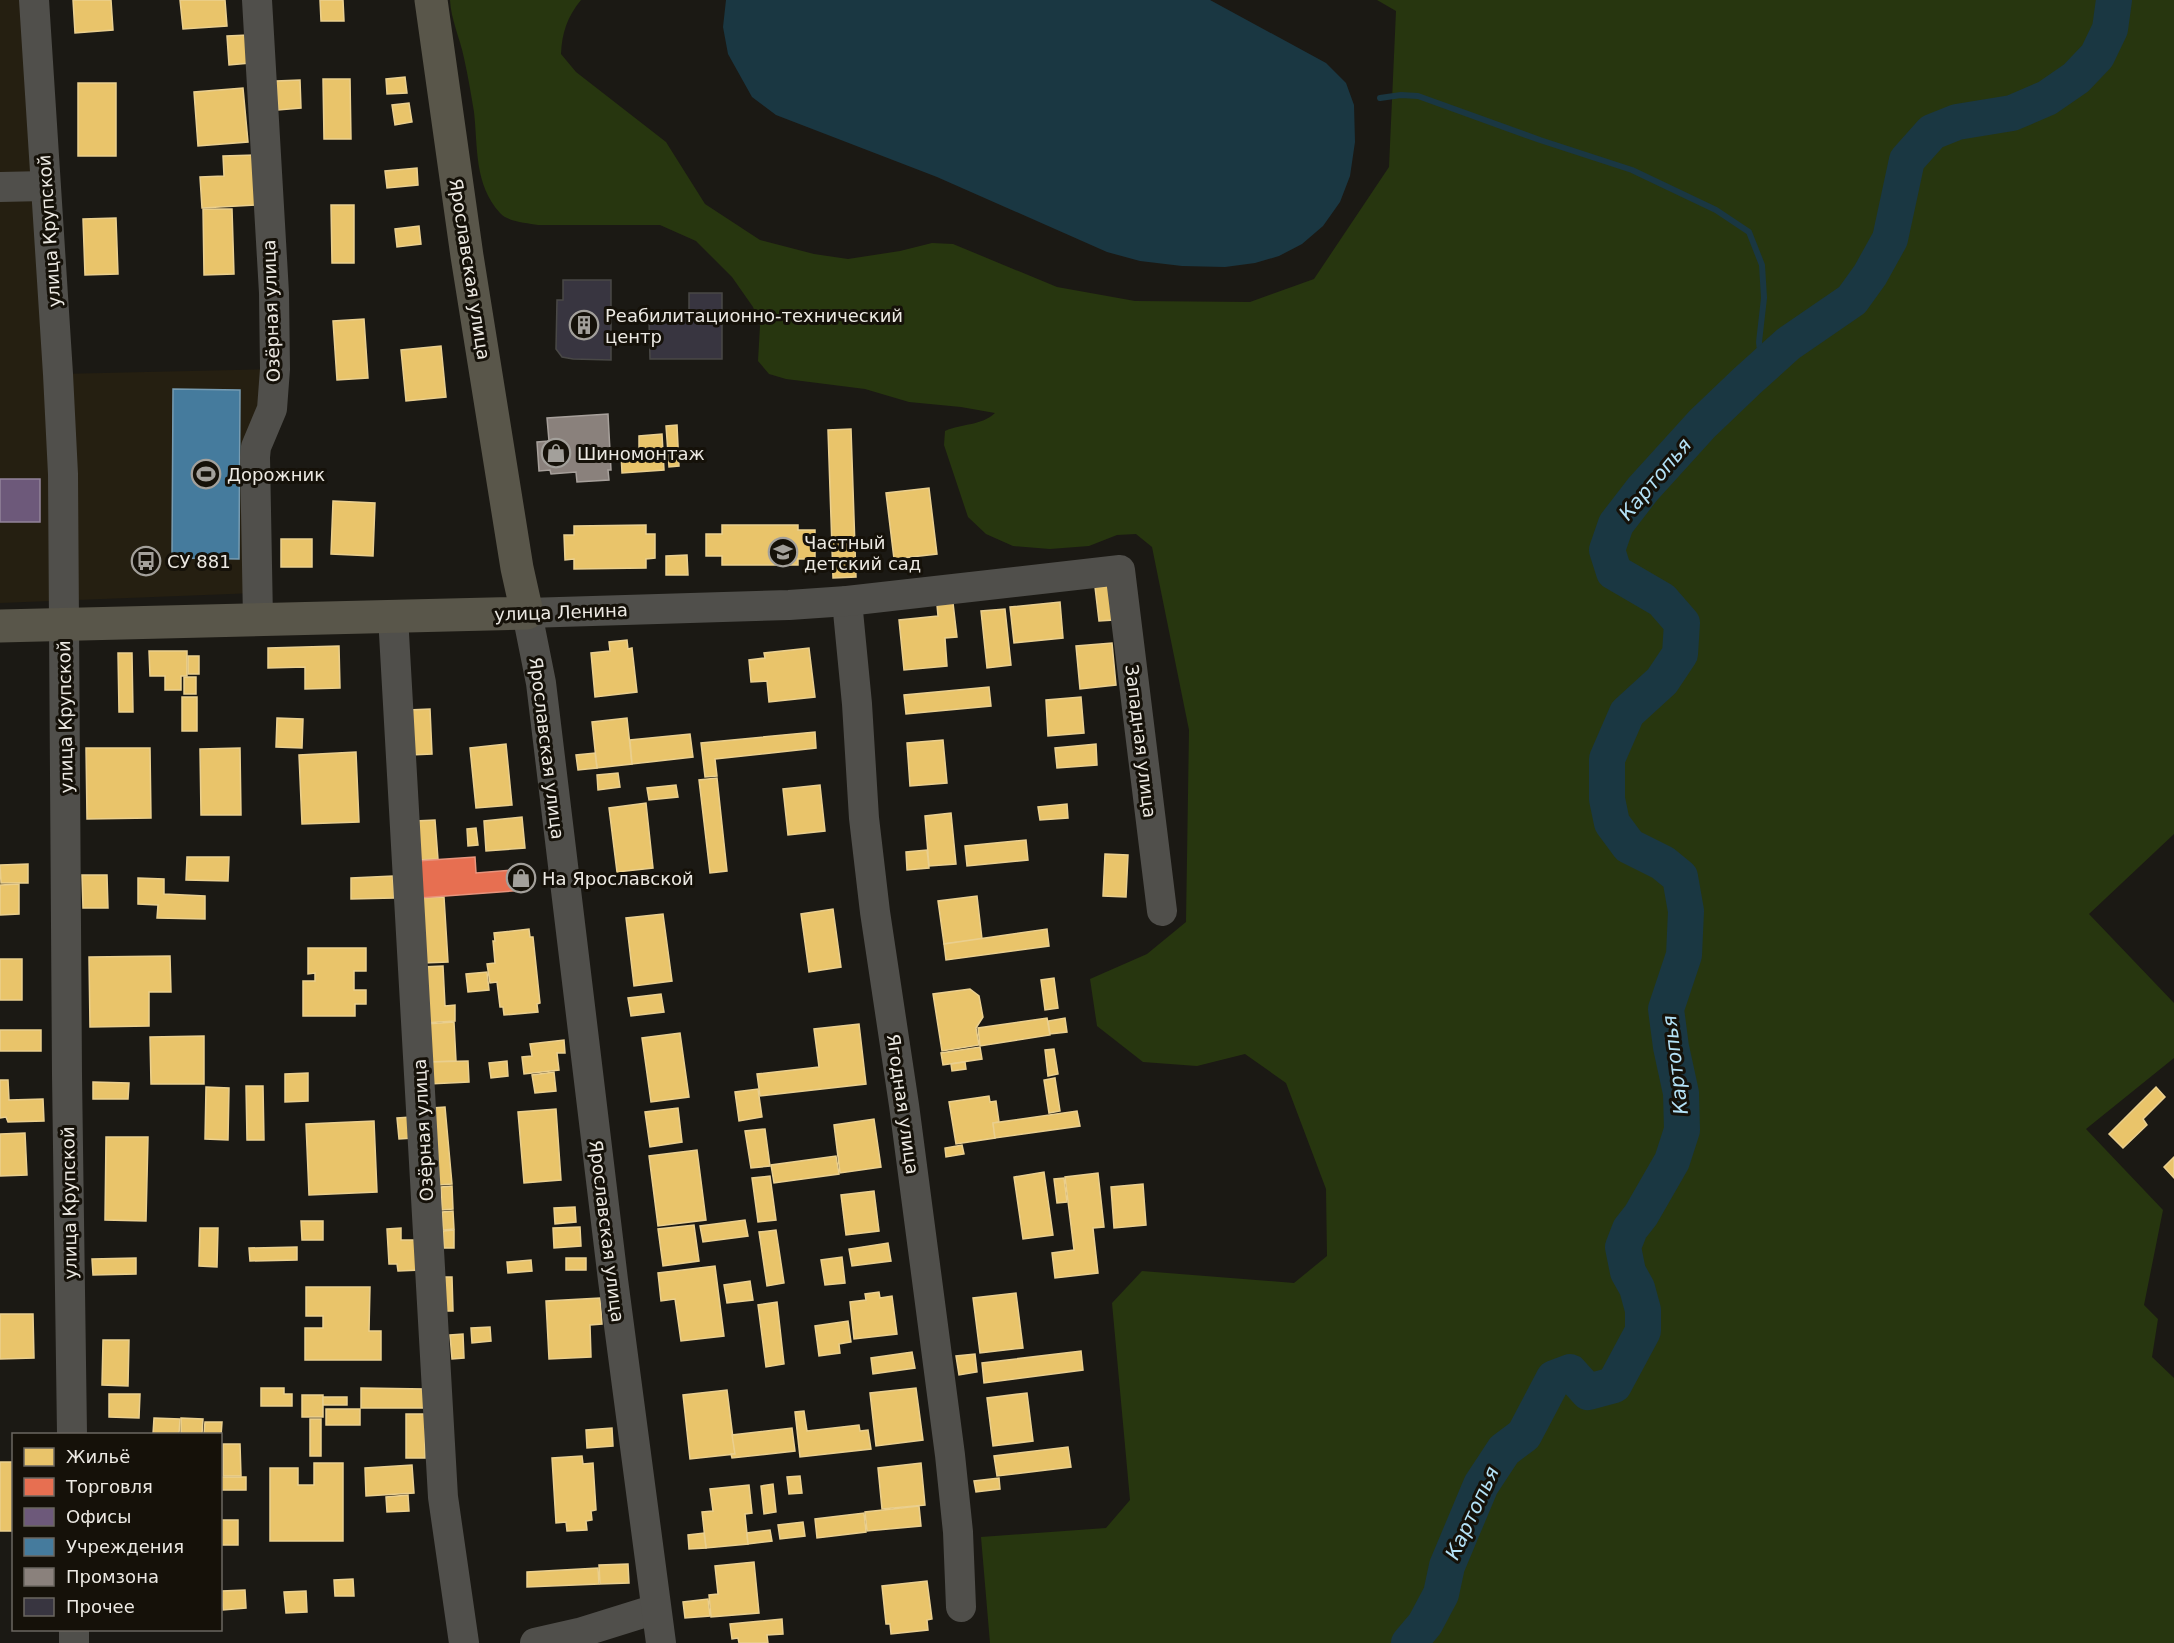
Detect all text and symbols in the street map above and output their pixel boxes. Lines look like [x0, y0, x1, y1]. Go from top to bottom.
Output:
street label: улица Крупской [33, 154, 65, 308]
street label: Ярославская улица [445, 177, 495, 361]
street label: Озёрная улица [258, 239, 284, 383]
place label: Реабилитационно-технический центр [605, 305, 903, 347]
building icon: Реабилитационно-технический центр [568, 309, 600, 341]
water label: Картопья [1614, 433, 1696, 525]
shop icon: Шиномонтаж [540, 437, 572, 469]
place label: Шиномонтаж [577, 443, 705, 464]
sports icon: Дорожник [190, 458, 222, 490]
place label: Дорожник [227, 464, 325, 485]
place label: Частный детский сад [804, 532, 921, 574]
school or university icon: Частный детский сад [767, 536, 799, 568]
bus stop icon: СУ 881 [130, 545, 162, 577]
place label: СУ 881 [167, 551, 231, 572]
street label: улица Ленина [494, 599, 628, 625]
street label: улица Крупской [53, 640, 77, 794]
street label: Ярославская улица [525, 656, 569, 840]
street label: Западная улица [1121, 663, 1161, 819]
shop icon: На Ярославской [505, 862, 537, 894]
place label: На Ярославской [542, 868, 694, 889]
water label: Картопья [1657, 1014, 1693, 1116]
street label: Ягодная улица [883, 1032, 923, 1176]
street label: Озёрная улица [409, 1058, 437, 1202]
street label: улица Крупской [57, 1126, 81, 1280]
street label: Ярославская улица [585, 1139, 629, 1323]
legend [12, 1433, 222, 1631]
text: Жильё [66, 1446, 130, 1467]
water label: Картопья [1440, 1463, 1504, 1563]
text: Торговля [65, 1476, 153, 1497]
text: Офисы [66, 1506, 131, 1527]
text: Учреждения [66, 1536, 184, 1557]
text: Промзона [66, 1566, 159, 1587]
text: Прочее [66, 1596, 135, 1617]

